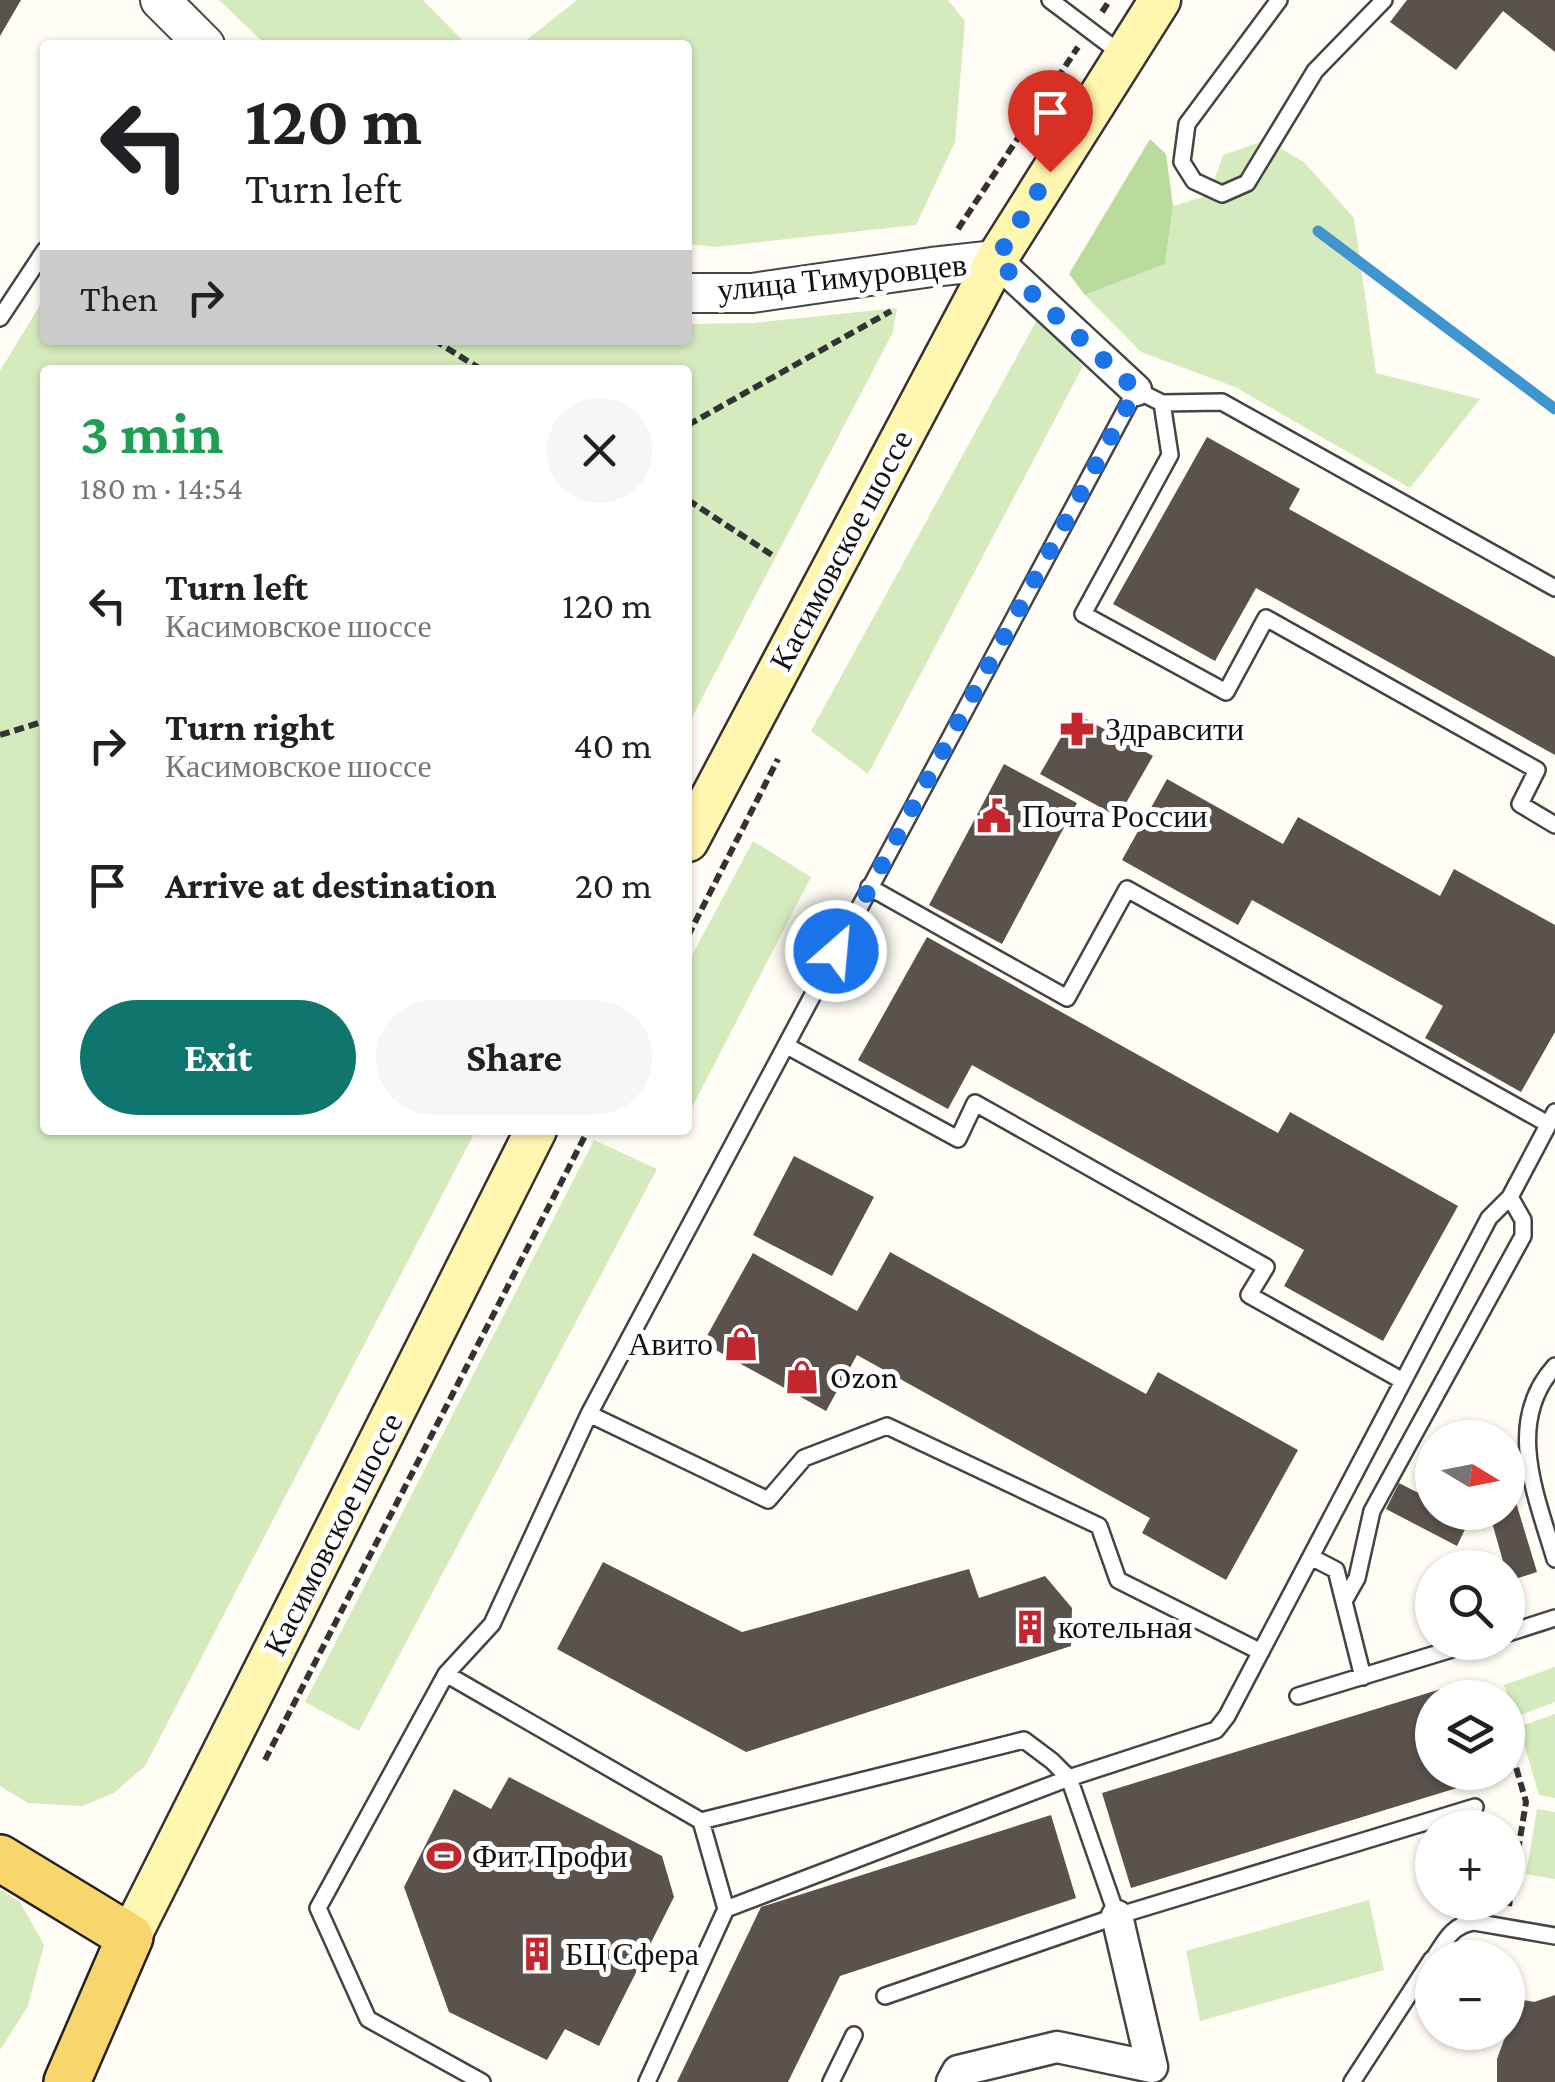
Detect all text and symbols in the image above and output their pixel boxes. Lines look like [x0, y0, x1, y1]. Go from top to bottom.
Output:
pin [1008, 70, 1093, 173]
icon: left [80, 80, 210, 210]
text: 120 m [245, 81, 422, 159]
icon: arrive [1023, 85, 1078, 140]
text: Turn left [245, 163, 402, 213]
street label: улица Тимуровцев [715, 246, 969, 308]
icon: right [178, 270, 233, 325]
text: Then [80, 277, 158, 319]
button: close [547, 398, 652, 503]
text: 3 min [80, 399, 224, 466]
street label: Касимовское шоссе [762, 424, 920, 676]
text: 180 m · 14:54 [80, 470, 243, 506]
text: Turn left [165, 566, 308, 608]
icon: left [80, 578, 135, 633]
text: 120 m [562, 584, 652, 626]
text: Касимовское шоссе [165, 608, 432, 644]
text: Turn right [165, 706, 334, 748]
pharmacy icon: Здравсити [1058, 710, 1096, 748]
place label: Здравсити [1105, 711, 1244, 747]
icon: right [80, 718, 135, 773]
text: 40 m [573, 724, 652, 766]
text: Касимовское шоссе [165, 748, 432, 784]
public building icon: Почта России [975, 797, 1013, 835]
place label: Почта России [1022, 798, 1207, 834]
icon: arrive [80, 858, 135, 913]
text: Arrive at destination [165, 864, 497, 906]
text: 20 m [575, 864, 652, 906]
position arrow [784, 899, 888, 1003]
button: Exit [80, 1000, 356, 1115]
button: Share [376, 1000, 652, 1115]
shop icon: Авито [722, 1325, 760, 1363]
place label: Авито [628, 1326, 713, 1362]
shop icon: Ozon [783, 1358, 821, 1396]
place label: Ozon [830, 1359, 898, 1395]
street label: Касимовское шоссе [256, 1407, 410, 1661]
north arrow [1415, 1420, 1525, 1530]
map controls [1415, 1420, 1525, 2050]
button: search [1415, 1550, 1525, 1660]
building icon: котельная [1011, 1608, 1049, 1646]
place label: котельная [1058, 1609, 1193, 1645]
button: layers [1415, 1680, 1525, 1790]
button: + [1415, 1810, 1525, 1920]
sports icon: Фит Профи [425, 1837, 463, 1875]
place label: Фит Профи [472, 1838, 627, 1874]
building icon: БЦ Сфера [518, 1935, 556, 1973]
place label: БЦ Сфера [565, 1936, 699, 1972]
button: − [1415, 1940, 1525, 2050]

